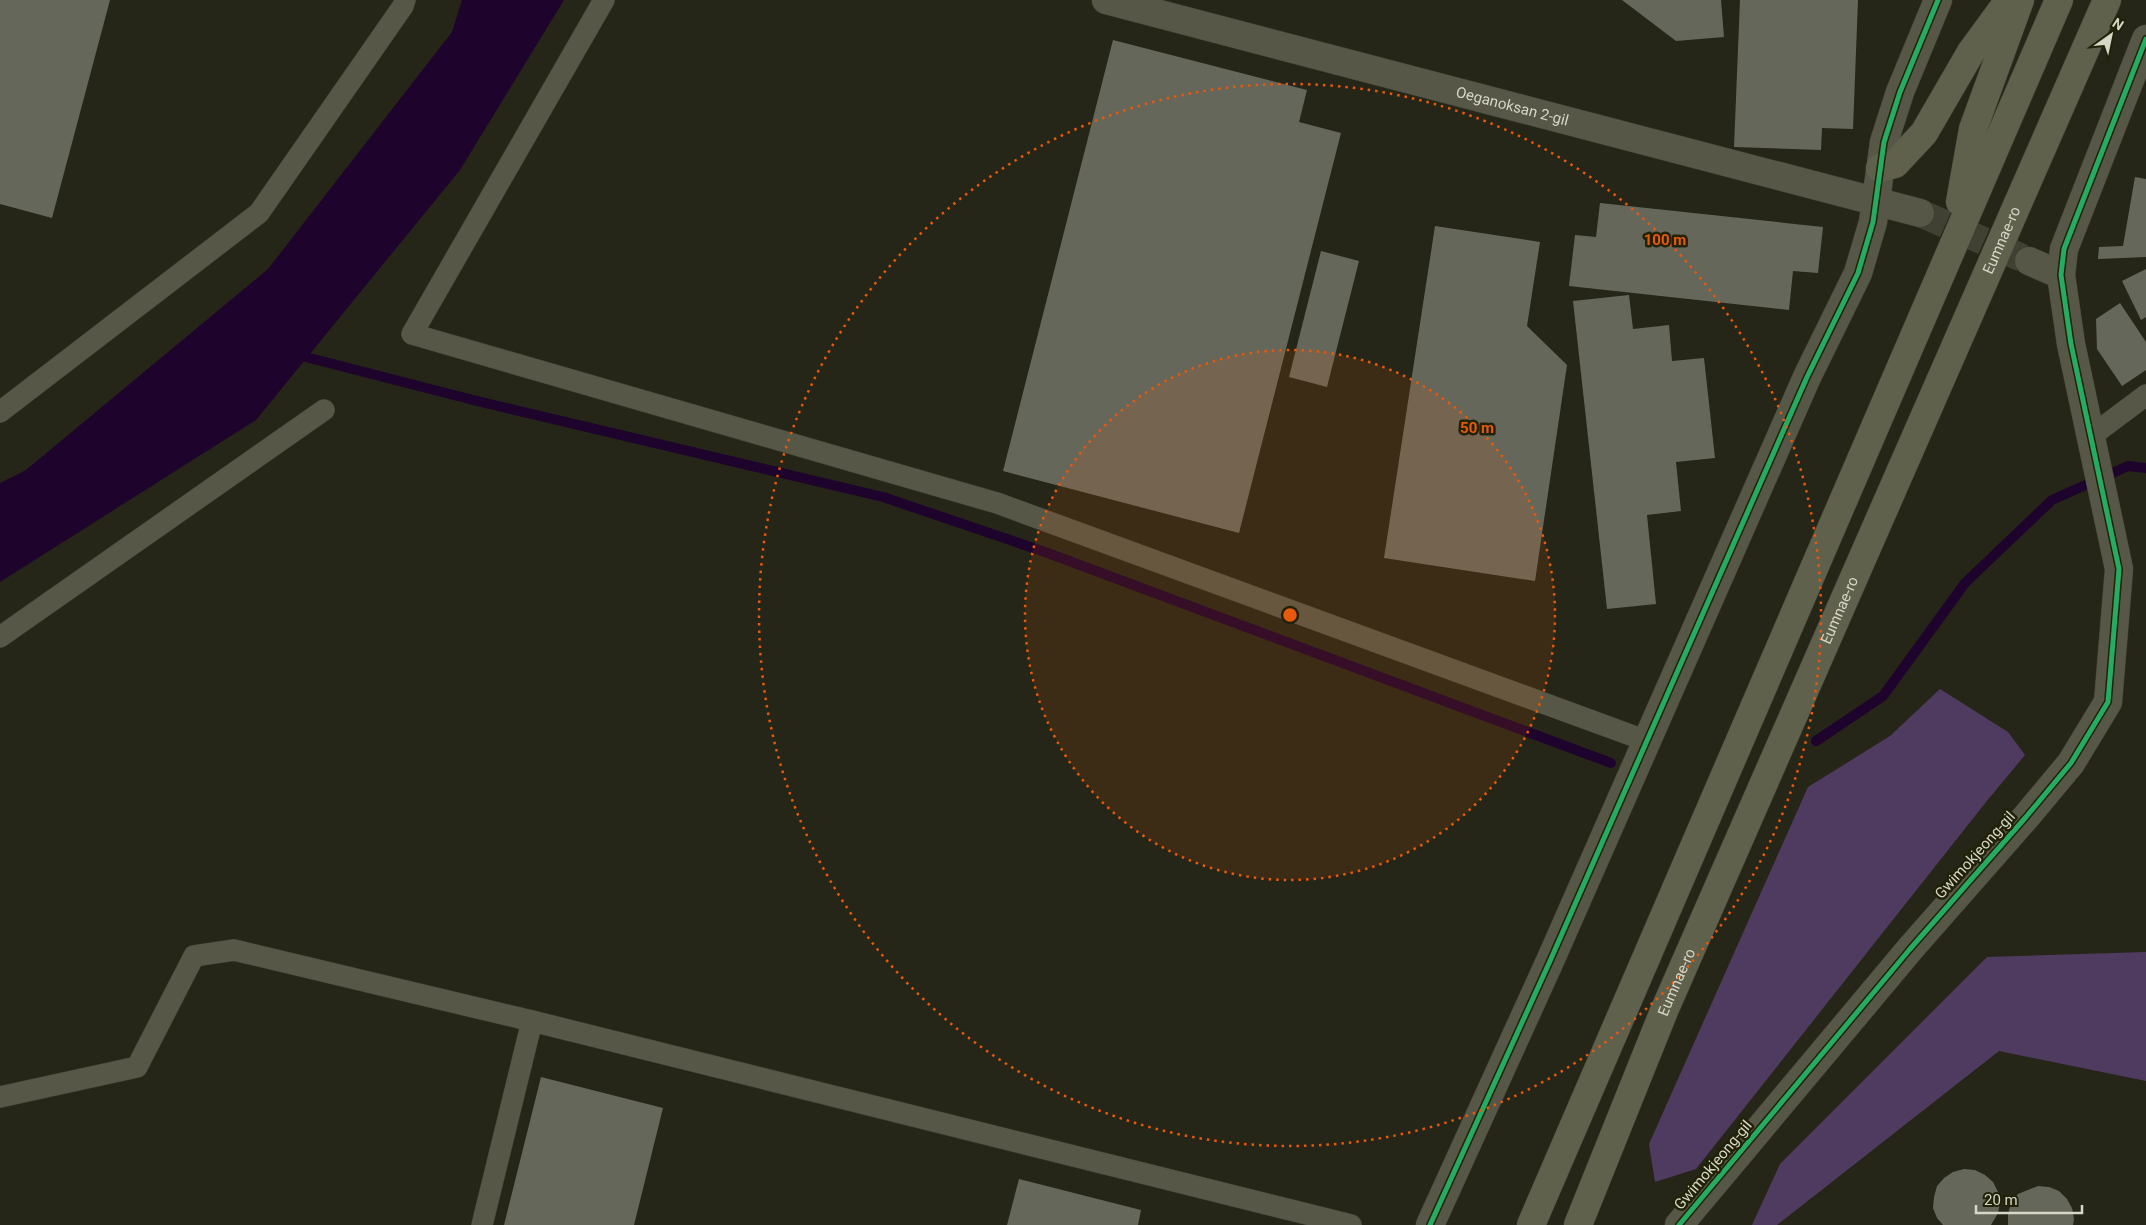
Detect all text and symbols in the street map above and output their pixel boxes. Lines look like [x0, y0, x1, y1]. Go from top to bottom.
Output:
north arrow [2086, 10, 2136, 60]
text: N [2110, 15, 2127, 34]
street label: Oeganoksan 2-gil [1454, 83, 1571, 130]
street label: Eumnae-ro [1979, 204, 2024, 277]
text: 100 m [1644, 231, 1686, 249]
text: 50 m [1460, 419, 1494, 437]
street label: Eumnae-ro [1817, 574, 1862, 647]
centre of rings [1281, 606, 1299, 624]
street label: Gwimokjeong-gil [1931, 808, 2019, 902]
street label: Eumnae-ro [1654, 946, 1699, 1019]
street label: Gwimokjeong-gil [1670, 1117, 1756, 1213]
scale bar [1976, 1182, 2082, 1214]
text: 20 m [1984, 1191, 2018, 1209]

